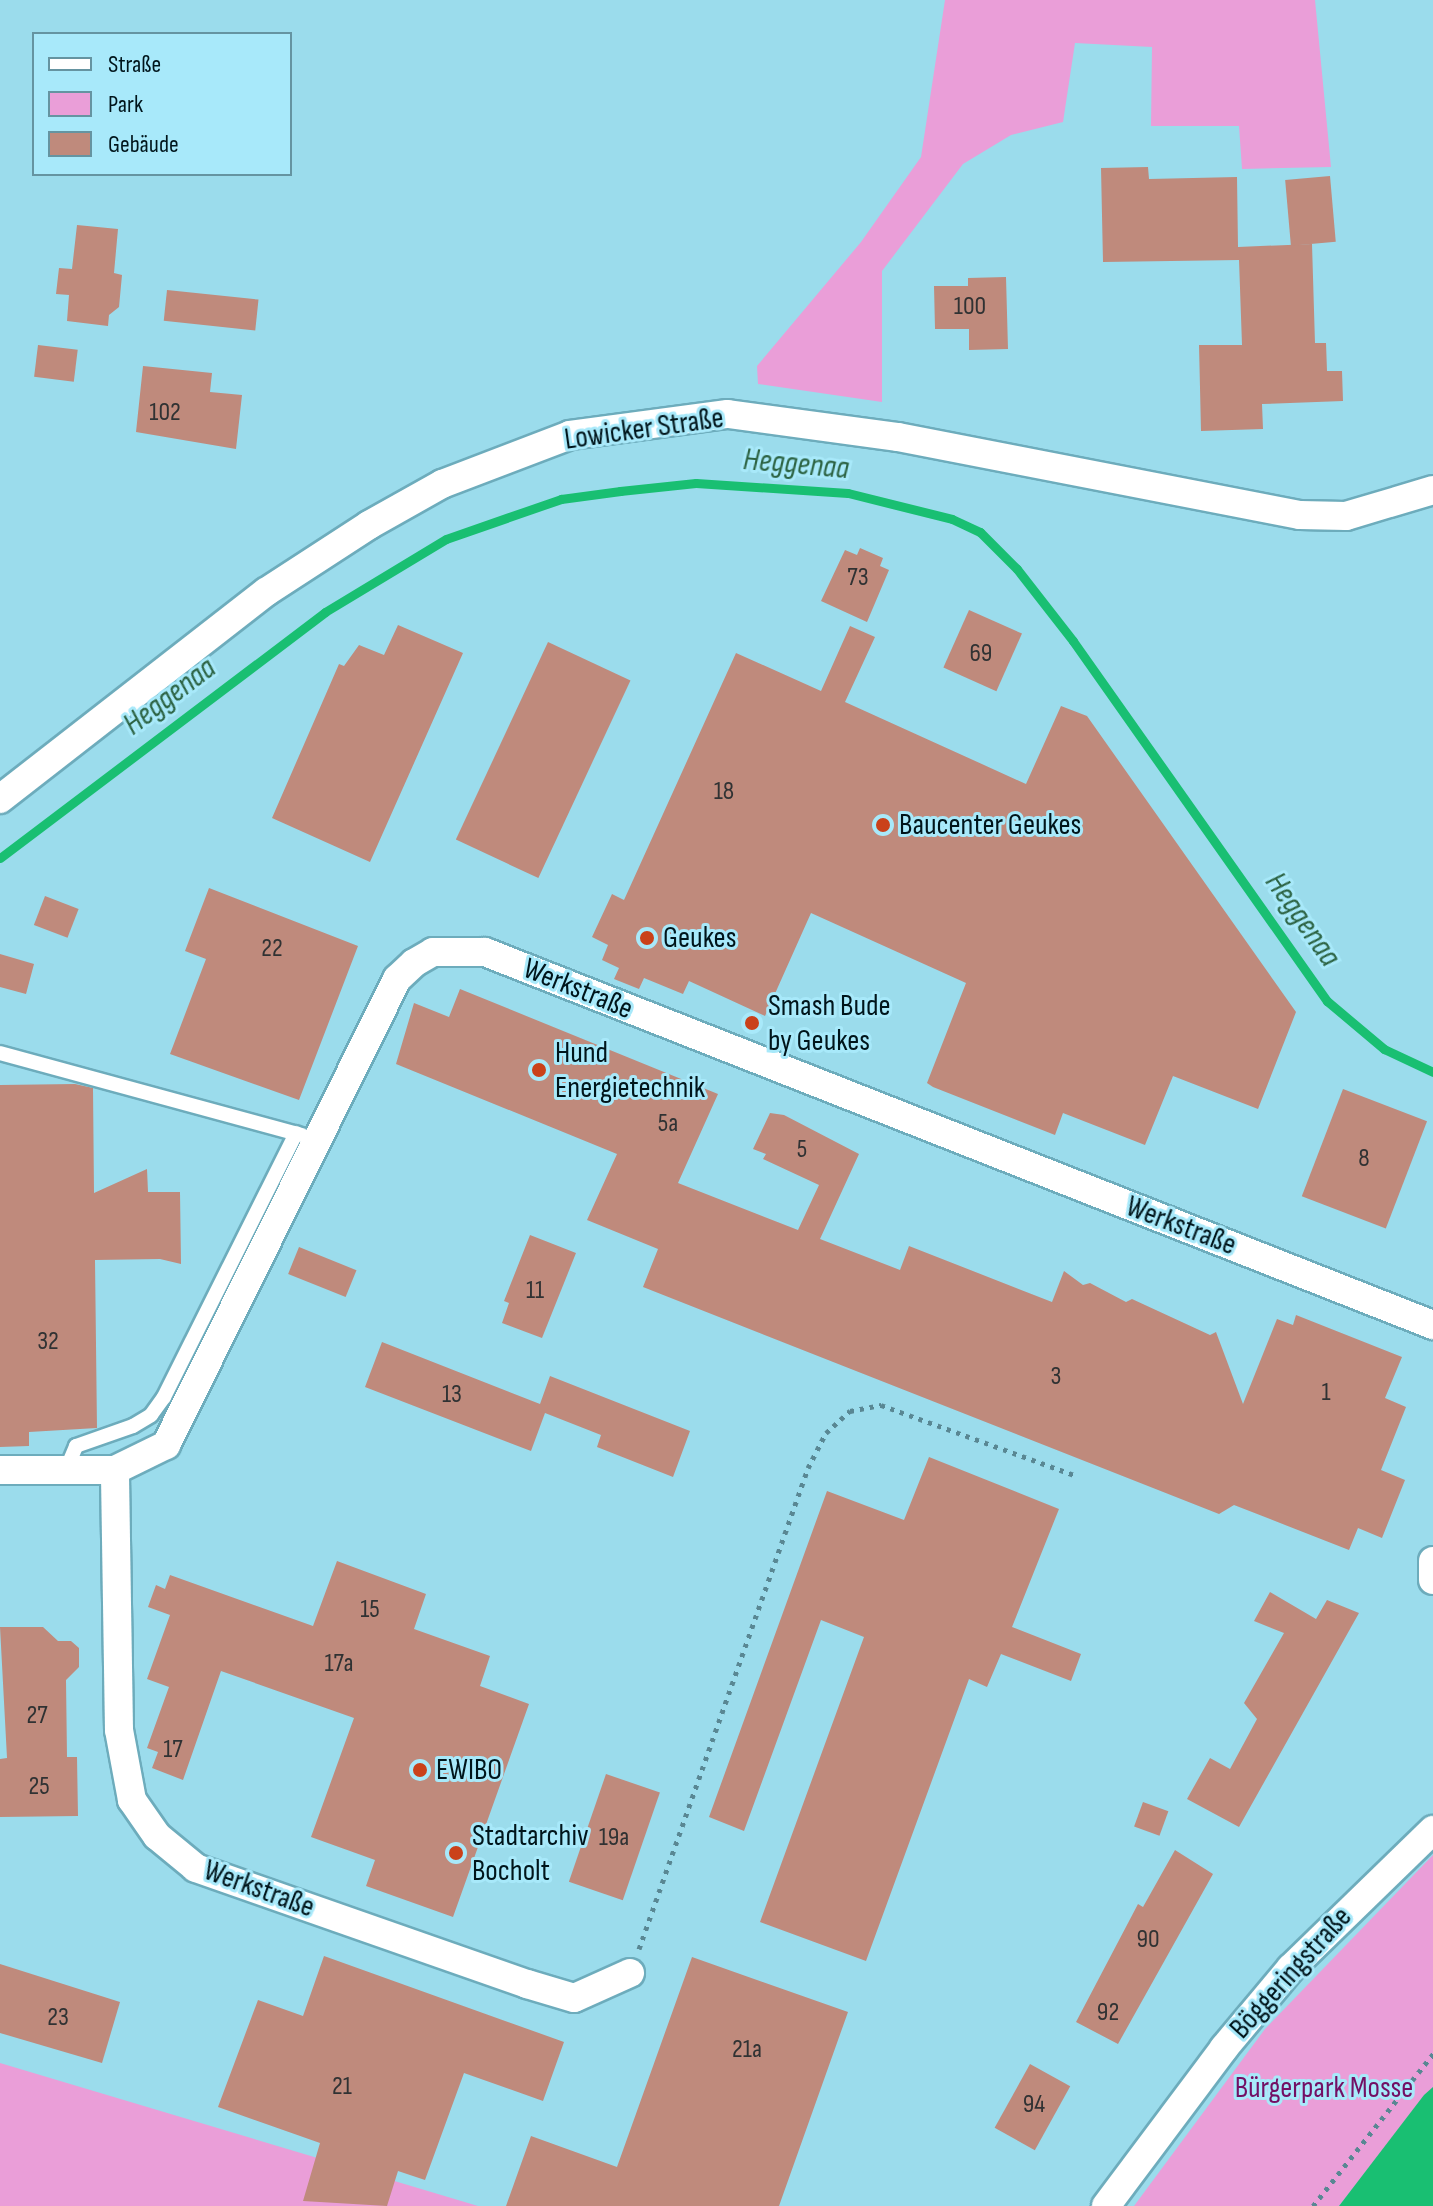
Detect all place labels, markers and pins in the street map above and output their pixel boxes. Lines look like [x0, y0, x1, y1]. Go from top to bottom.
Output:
place label: Baucenter Geukes [899, 807, 1081, 843]
marker: Baucenter Geukes [874, 816, 892, 834]
place label: Geukes [663, 920, 736, 956]
marker: Geukes [638, 929, 656, 947]
place label: Smash Bude by Geukes [768, 988, 890, 1058]
marker: Smash Bude by Geukes [743, 1014, 761, 1032]
place label: Hund Energietechnik [555, 1035, 705, 1106]
marker: Hund Energietechnik [530, 1061, 548, 1079]
place label: EWIBO [436, 1752, 502, 1788]
marker: EWIBO [411, 1761, 429, 1779]
place label: Stadtarchiv Bocholt [472, 1818, 589, 1888]
marker: Stadtarchiv Bocholt [447, 1844, 465, 1862]

